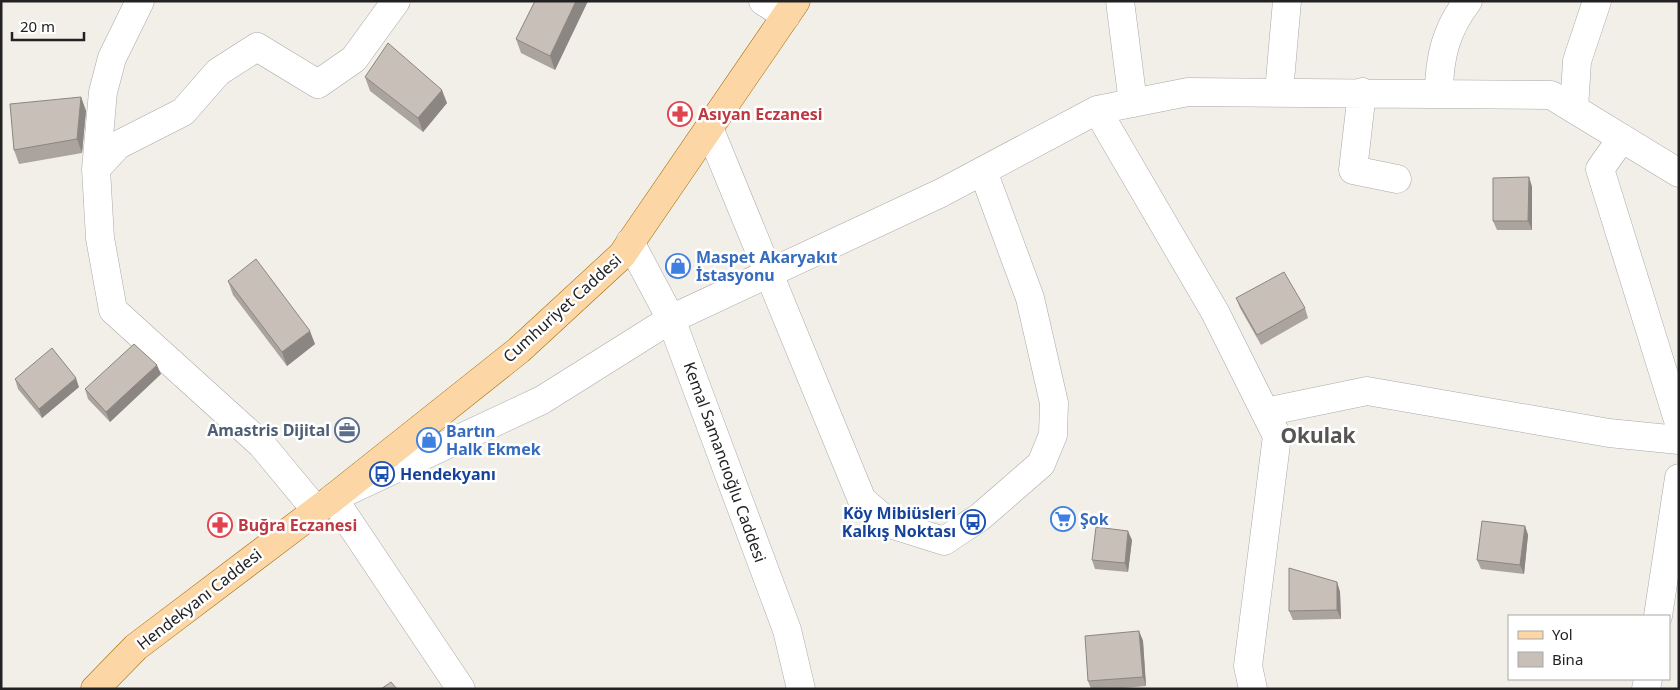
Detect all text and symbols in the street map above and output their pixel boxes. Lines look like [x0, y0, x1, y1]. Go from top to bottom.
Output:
scale bar [12, 10, 85, 42]
text: 20 m [20, 16, 55, 36]
pharmacy icon: Asıyan Eczanesi [667, 101, 693, 127]
place label: Asıyan Eczanesi [698, 103, 823, 125]
place label: Maspet Akaryakıt İstasyonu [696, 246, 838, 286]
street label: Cumhuriyet Caddesi [498, 249, 626, 367]
shop icon: Maspet Akaryakıt İstasyonu [665, 253, 691, 279]
street label: Kemal Samancıoğlu Caddesi [678, 359, 772, 565]
office icon: Amastris Dijital [334, 417, 360, 443]
place label: Amastris Dijital [207, 419, 330, 441]
place label: Bartın Halk Ekmek [446, 420, 541, 460]
district label: Okulak [1280, 421, 1357, 449]
shop icon: Bartın Halk Ekmek [416, 427, 442, 453]
bus stop icon: Hendekyanı [369, 461, 395, 487]
place label: Hendekyanı [400, 463, 496, 485]
place label: Köy Mibiüsleri Kalkış Noktası [842, 502, 956, 542]
supermarket icon: Şok [1050, 506, 1076, 532]
place label: Şok [1080, 508, 1109, 530]
bus stop icon: Köy Mibiüsleri Kalkış Noktası [960, 509, 986, 535]
pharmacy icon: Buğra Eczanesi [207, 512, 233, 538]
place label: Buğra Eczanesi [238, 514, 357, 536]
street label: Hendekyanı Caddesi [132, 543, 266, 655]
legend [1508, 615, 1670, 680]
text: Yol [1552, 624, 1573, 644]
text: Bina [1552, 649, 1583, 669]

